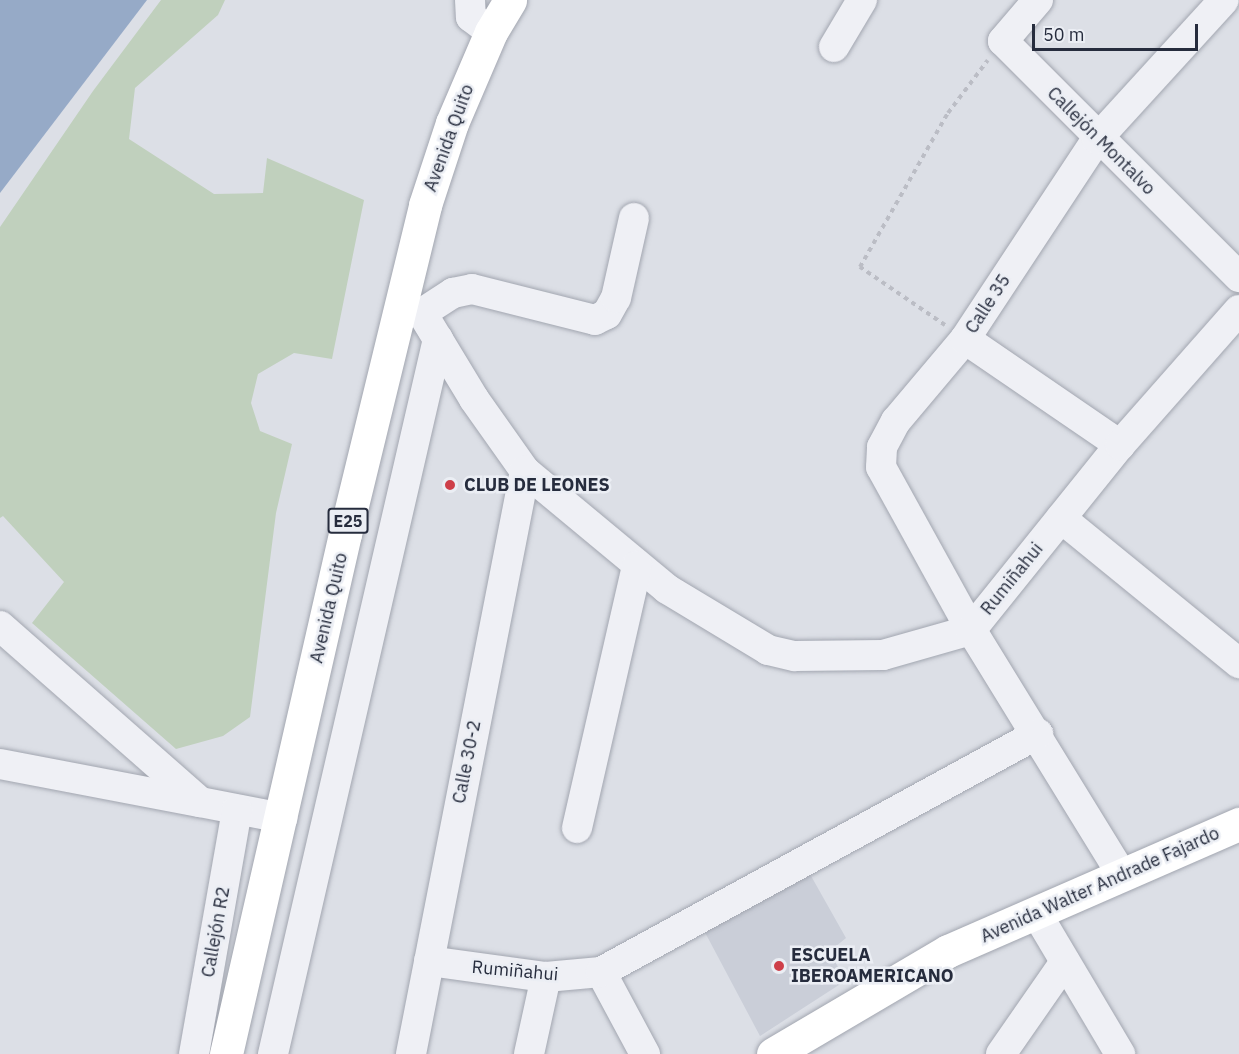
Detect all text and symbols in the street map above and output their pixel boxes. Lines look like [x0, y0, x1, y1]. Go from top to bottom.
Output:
scale bar [1035, 12, 1202, 50]
text: 50 m [1043, 23, 1085, 46]
street label: Avenida Quito [420, 81, 478, 195]
street label: Callejón Montalvo [1043, 83, 1159, 199]
street label: Calle 35 [961, 270, 1015, 338]
place label: CLUB DE LEONES [464, 474, 610, 496]
marker: CLUB DE LEONES [441, 476, 459, 494]
road number: E25 [327, 508, 369, 534]
street label: Rumiñahui [976, 538, 1048, 620]
street label: Avenida Quito [306, 551, 352, 665]
street label: Calle 30-2 [448, 719, 486, 805]
street label: Avenida Walter Andrade Fajardo [977, 822, 1223, 948]
street label: Callejón R2 [197, 885, 235, 979]
place label: ESCUELA IBEROAMERICANO [791, 945, 954, 988]
street label: Rumiñahui [471, 956, 559, 986]
marker: ESCUELA IBEROAMERICANO [772, 959, 786, 973]

